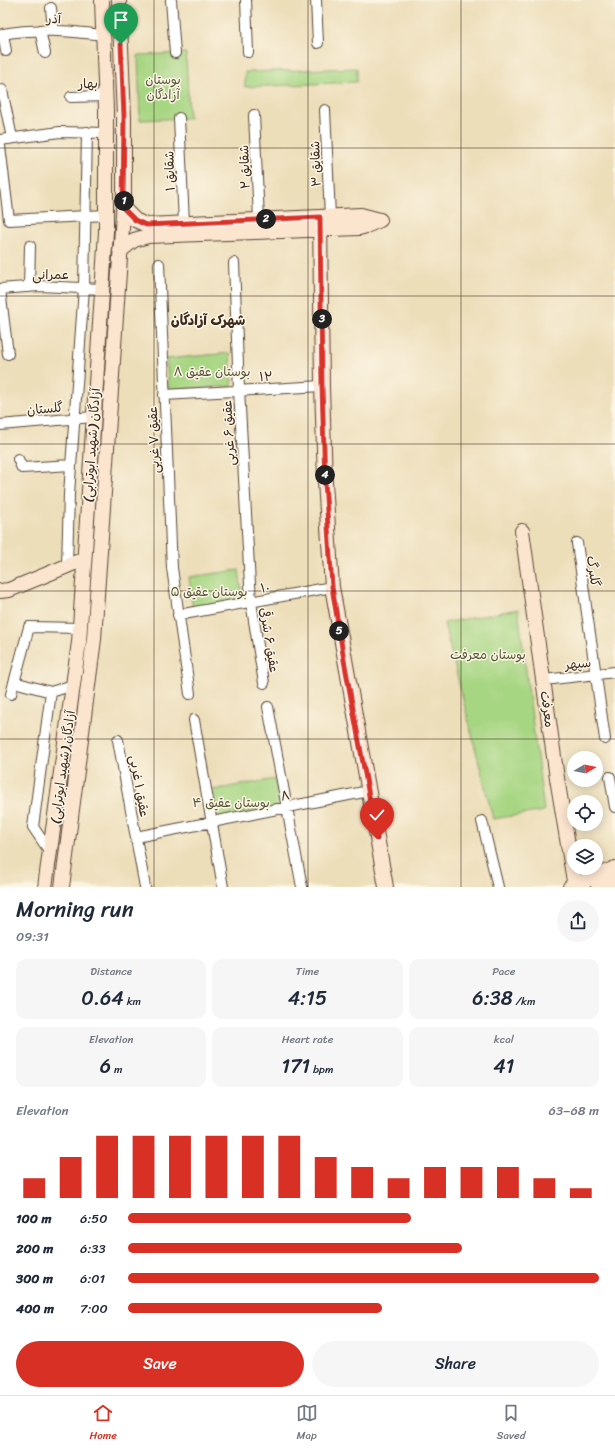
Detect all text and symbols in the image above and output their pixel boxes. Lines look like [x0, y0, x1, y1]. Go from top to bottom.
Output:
pin [104, 3, 138, 44]
street label: آذر [45, 7, 62, 30]
icon: arrive [110, 9, 132, 31]
park label: بوستان آزادگان [145, 68, 181, 106]
street label: بهار [77, 72, 98, 95]
street label: شقایق ۳ [303, 141, 328, 187]
street label: شقایق ۲ [232, 144, 257, 189]
street label: شقایق ۱ [157, 151, 182, 191]
pin: 1 [114, 191, 134, 211]
text: 1 [122, 191, 126, 210]
pin: 2 [256, 209, 276, 229]
text: 2 [263, 209, 269, 228]
street label: عمرانی [32, 263, 70, 286]
district label: شهرک آزادگان [171, 308, 245, 333]
pin: 3 [312, 309, 332, 329]
text: 3 [319, 309, 325, 328]
park label: بوستان عقیق ۸ [174, 360, 250, 383]
street label: ۱۲ [259, 365, 273, 388]
street label: آزادگان (شهید ابوترابی) [76, 386, 107, 503]
street label: گلستان [26, 395, 65, 422]
street label: عقیق ۶ غربی [215, 400, 242, 466]
street label: عقیق ۷ غربی [141, 406, 166, 474]
pin: 4 [315, 465, 335, 485]
text: 4 [322, 465, 328, 484]
street label: گلبرگ [580, 554, 607, 589]
street label: ۱۰ [258, 575, 272, 600]
park label: بوستان عقیق ۵ [171, 580, 247, 603]
street label: عقیق ۶ شرقی [253, 606, 286, 674]
pin: 5 [329, 621, 349, 641]
text: 5 [336, 621, 342, 640]
park label: بوستان معرفت [450, 643, 526, 666]
street label: سپهر [563, 651, 592, 676]
street label: معرفت [534, 689, 561, 729]
street label: آزادگان (شهید ابوترابی) [43, 708, 82, 825]
north arrow [567, 751, 603, 787]
map controls [567, 751, 603, 875]
street label: عقیق ۱ غربی [123, 753, 156, 819]
street label: ۸ [278, 783, 292, 808]
park label: بوستان عقیق ۴ [192, 791, 270, 814]
button: locate [567, 795, 603, 831]
pin [360, 798, 394, 839]
icon: check [366, 804, 388, 826]
button: layers [567, 839, 603, 875]
text: Morning run [16, 890, 134, 929]
button: share [557, 900, 599, 942]
text: 09:31 [16, 925, 49, 948]
text: Distance [90, 962, 132, 981]
text: Time [296, 962, 319, 981]
text: Pace [492, 962, 515, 981]
text: 0.64 [81, 981, 124, 1016]
text: 4:15 [288, 981, 327, 1016]
text: 6:38 [472, 981, 513, 1016]
text: km [124, 992, 141, 1011]
text: /km [513, 992, 535, 1011]
text: Elevation [89, 1030, 133, 1049]
text: Heart rate [282, 1030, 333, 1049]
text: kcal [494, 1030, 514, 1049]
text: 6 [100, 1049, 111, 1084]
text: 171 [282, 1049, 310, 1084]
text: 41 [493, 1049, 514, 1084]
text: m [111, 1060, 123, 1079]
text: bpm [310, 1060, 333, 1079]
text: Elevation [16, 1099, 69, 1122]
text: 63–68 m [549, 1099, 599, 1122]
text: 100 m [16, 1207, 51, 1230]
text: 6:50 [80, 1207, 107, 1230]
text: 200 m [16, 1237, 53, 1260]
text: 6:33 [80, 1237, 106, 1260]
text: 300 m [16, 1267, 53, 1290]
text: 6:01 [80, 1267, 105, 1290]
text: 400 m [16, 1297, 54, 1320]
text: 7:00 [80, 1297, 108, 1320]
button: Save [16, 1341, 304, 1387]
button: Share [312, 1341, 599, 1387]
tab: Home [89, 1402, 117, 1445]
tab: Map [296, 1402, 318, 1445]
tab: Saved [497, 1402, 526, 1445]

